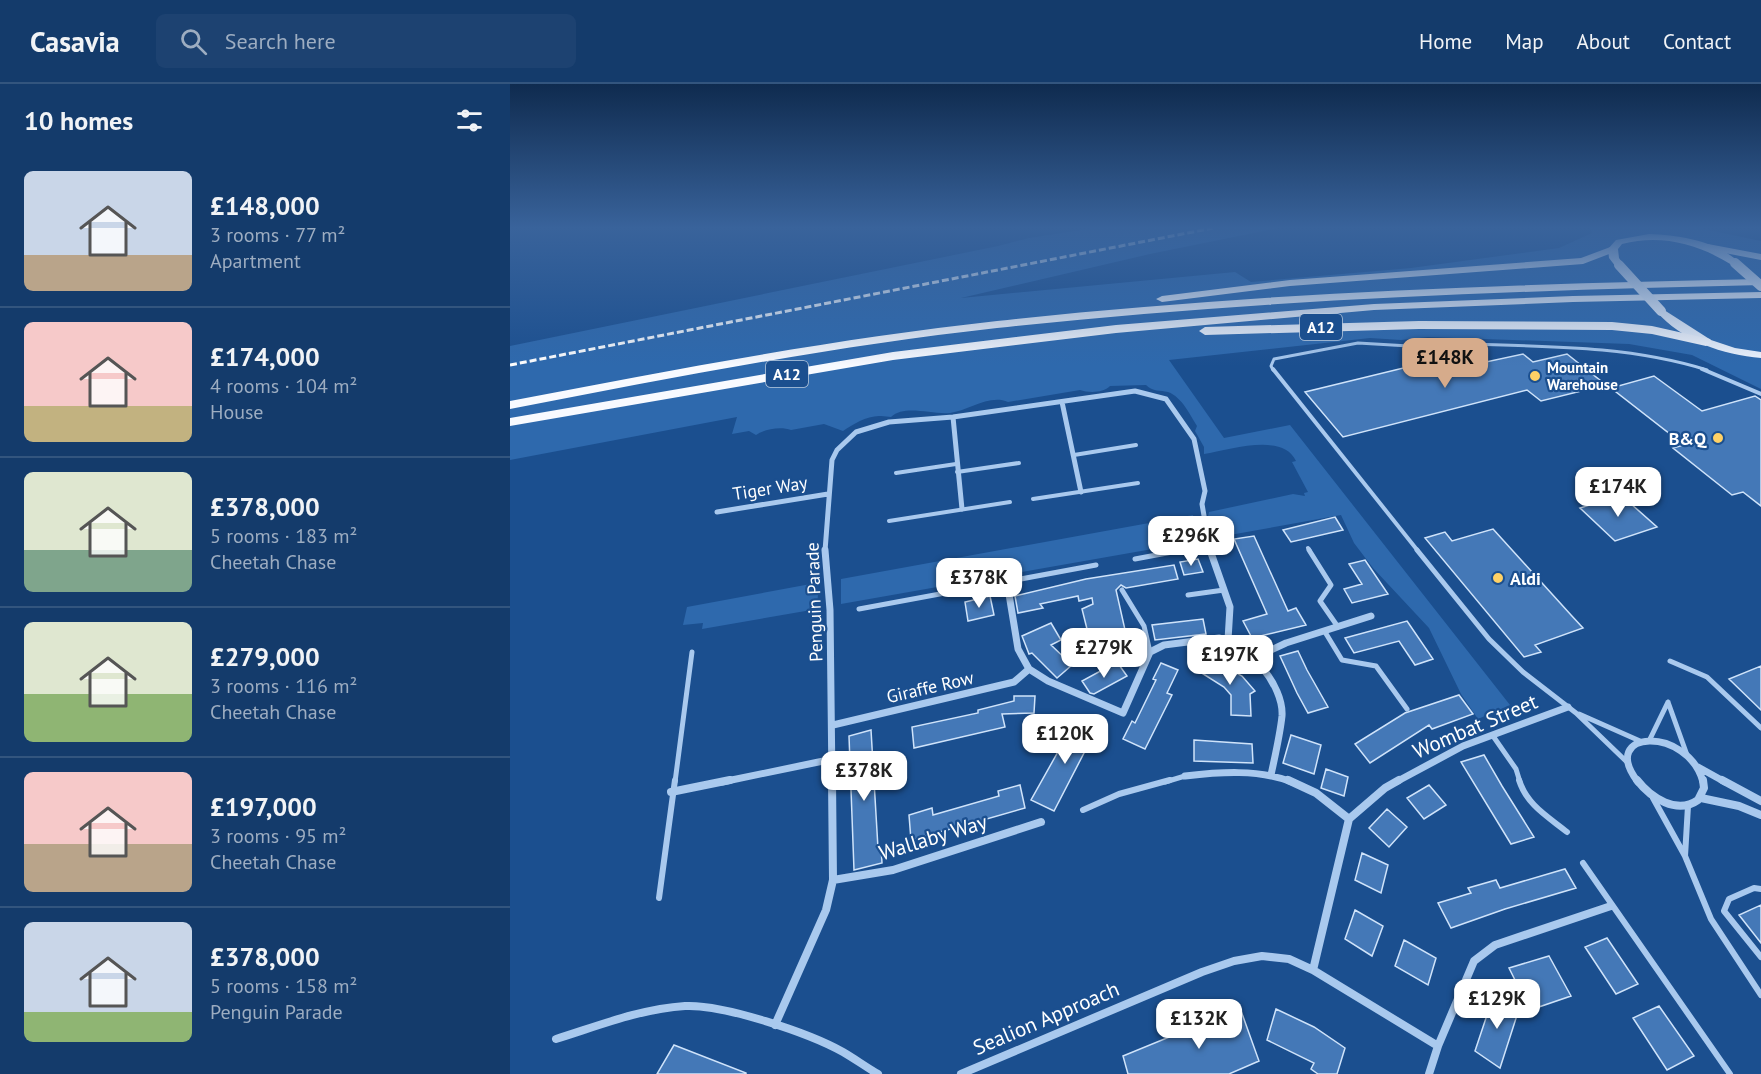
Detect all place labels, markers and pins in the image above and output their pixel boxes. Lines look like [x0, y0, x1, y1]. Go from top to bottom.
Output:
pin: £148K [1403, 338, 1487, 389]
place label: Mountain Warehouse [1547, 358, 1618, 394]
marker: Mountain Warehouse [1528, 369, 1542, 383]
place label: B&Q [1669, 427, 1707, 450]
marker: B&Q [1711, 431, 1725, 445]
pin: £174K [1576, 467, 1660, 518]
pin: £296K [1149, 516, 1233, 567]
pin: £378K [937, 558, 1021, 609]
place label: Aldi [1510, 567, 1541, 590]
marker: Aldi [1491, 571, 1505, 585]
pin: £279K [1062, 628, 1146, 679]
pin: £197K [1188, 635, 1272, 686]
pin: £120K [1023, 714, 1107, 765]
pin: £378K [822, 751, 906, 802]
pin: £129K [1455, 979, 1539, 1030]
pin: £132K [1157, 999, 1241, 1050]

